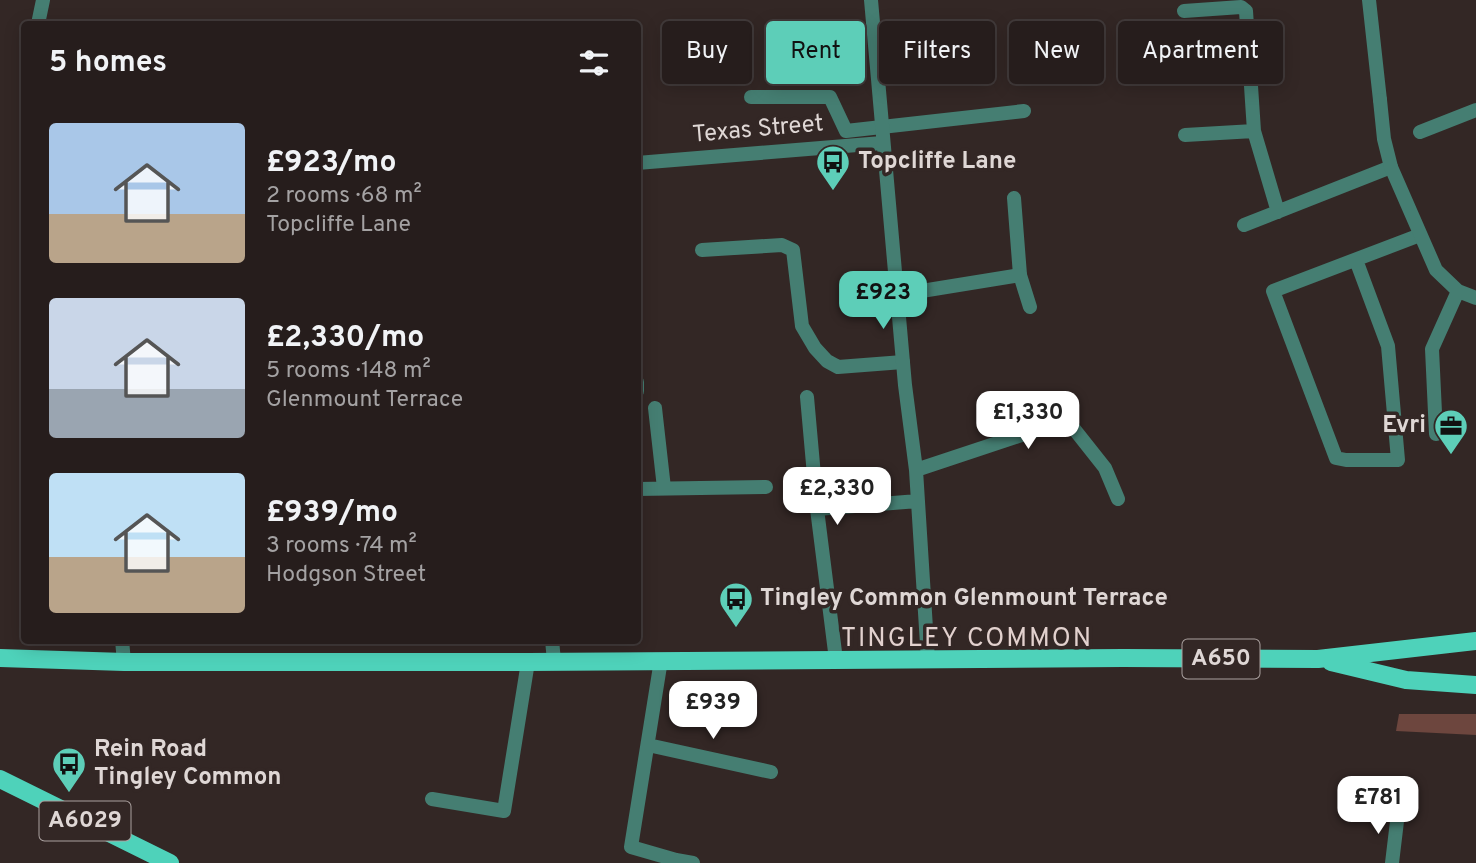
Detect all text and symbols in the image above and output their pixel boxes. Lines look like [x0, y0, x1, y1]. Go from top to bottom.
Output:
chip: Buy [662, 21, 752, 84]
chip: Rent [766, 21, 865, 84]
chip: Filters [879, 21, 995, 84]
chip: New [1009, 21, 1104, 84]
chip: Apartment [1118, 21, 1283, 84]
icon: filters [575, 44, 613, 82]
text: 5 homes [49, 45, 167, 82]
street label: Texas Street [691, 109, 825, 151]
bus stop icon: Topcliffe Lane [814, 143, 852, 192]
text: £923/mo [266, 145, 396, 182]
place label: Topcliffe Lane [858, 147, 1016, 177]
icon: home [105, 151, 189, 235]
text: 2 rooms · 68 m² [266, 182, 422, 211]
text: Topcliffe Lane [266, 211, 411, 240]
pin: £923 [842, 272, 924, 331]
text: £923 [855, 279, 911, 308]
text: £2,330/mo [266, 320, 424, 357]
icon: home [105, 326, 189, 410]
text: 5 rooms · 148 m² [266, 357, 431, 386]
text: Glenmount Terrace [266, 386, 463, 415]
pin: £1,330 [971, 392, 1085, 451]
text: £1,330 [992, 399, 1064, 428]
office icon: Evri [1432, 407, 1470, 456]
place label: Evri [1382, 411, 1426, 441]
pin: £2,330 [780, 468, 894, 527]
text: £2,330 [799, 475, 875, 504]
text: £939/mo [266, 495, 398, 532]
icon: home [105, 501, 189, 585]
text: 3 rooms · 74 m² [266, 532, 417, 561]
text: Hodgson Street [266, 561, 426, 590]
bus stop icon: Tingley Common Glenmount Terrace [717, 580, 755, 629]
place label: Tingley Common Glenmount Terrace [760, 584, 1168, 614]
district label: TINGLEY COMMON [841, 623, 1093, 656]
road number: A650 [1182, 639, 1260, 678]
pin: £939 [672, 682, 754, 741]
text: £939 [685, 689, 741, 718]
place label: Rein Road Tingley Common [94, 735, 281, 793]
bus stop icon: Rein Road Tingley Common [50, 745, 88, 794]
pin: £781 [1337, 776, 1419, 836]
text: £781 [1353, 784, 1403, 813]
road number: A6029 [40, 802, 130, 841]

